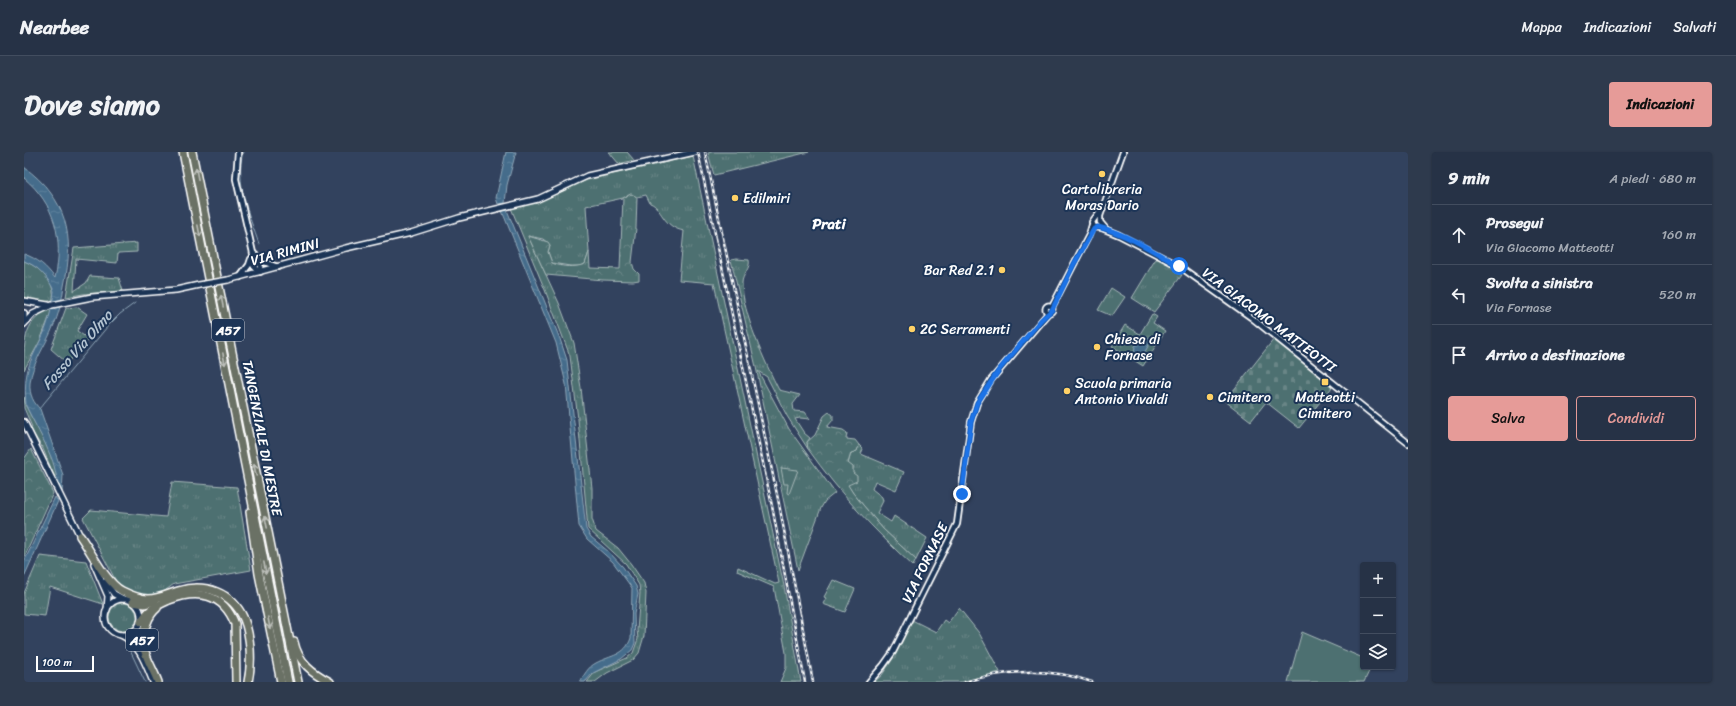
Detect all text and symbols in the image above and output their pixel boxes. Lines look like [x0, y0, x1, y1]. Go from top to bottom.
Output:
text: Nearbee [20, 11, 89, 44]
text: Mappa [1521, 15, 1562, 40]
text: Indicazioni [1584, 15, 1651, 40]
text: Salvati [1673, 15, 1716, 40]
text: Dove siamo [24, 80, 160, 129]
button: Indicazioni [1609, 82, 1712, 127]
text: 9 min [1448, 163, 1490, 193]
one-way arrow [192, 167, 200, 180]
text: A piedi · 680 m [1609, 167, 1696, 190]
marker: Cartolibreria Moras Dario [1097, 169, 1107, 179]
place label: Cartolibreria Moras Dario [1062, 177, 1142, 218]
place label: Edilmiri [743, 186, 791, 211]
marker: Edilmiri [730, 193, 740, 203]
text: Prosegui [1486, 210, 1543, 236]
district label: Prati [812, 211, 847, 237]
text: 160 m [1661, 223, 1696, 246]
icon: ahead [1448, 224, 1470, 246]
one-way arrow [195, 225, 203, 238]
street label: VIA RIMINI [248, 231, 323, 273]
text: Via Giacomo Matteotti [1486, 236, 1614, 259]
route start [1170, 257, 1188, 275]
place label: Bar Red 2.1 [924, 258, 994, 283]
street label: VIA GIACOMO MATTEOTTI [1196, 261, 1343, 380]
marker: Bar Red 2.1 [997, 265, 1007, 275]
text: Svolta a sinistra [1486, 270, 1593, 296]
text: 520 m [1659, 283, 1696, 306]
icon: left [1448, 284, 1470, 306]
one-way arrow [218, 295, 226, 308]
text: Via Fornase [1486, 296, 1552, 319]
water label: Fosso Via Olmo [35, 303, 120, 396]
place label: 2C Serramenti [920, 317, 1011, 342]
road number: A57 [212, 319, 244, 341]
marker: 2C Serramenti [907, 324, 917, 334]
place label: Chiesa di Fornase [1105, 327, 1162, 368]
marker: Chiesa di Fornase [1092, 342, 1102, 352]
text: Arrivo a destinazione [1486, 342, 1625, 368]
icon: arrive [1448, 344, 1470, 366]
one-way arrow [220, 352, 228, 365]
street label: TANGENZIALE DI MESTRE [235, 358, 290, 519]
place label: Scuola primaria Antonio Vivaldi [1074, 371, 1171, 412]
marker: Matteotti Cimitero [1320, 377, 1330, 387]
place label: Cimitero [1218, 385, 1271, 410]
place label: Matteotti Cimitero [1295, 385, 1356, 426]
marker: Scuola primaria Antonio Vivaldi [1062, 386, 1072, 396]
marker: Cimitero [1205, 392, 1215, 402]
button: Salva [1448, 396, 1568, 441]
button: Condividi [1576, 396, 1696, 441]
one-way arrow [251, 464, 259, 477]
route end [953, 485, 971, 503]
one-way arrow [261, 516, 269, 529]
street label: VIA FORNASE [895, 517, 956, 608]
one-way arrow [262, 561, 270, 574]
map controls [1360, 562, 1396, 670]
button: + [1360, 562, 1396, 598]
button: − [1360, 598, 1396, 634]
one-way arrow [265, 617, 273, 630]
road number: A57 [126, 629, 158, 651]
button: layers [1360, 634, 1396, 670]
text: 100 m [42, 653, 72, 672]
scale bar [36, 654, 94, 673]

